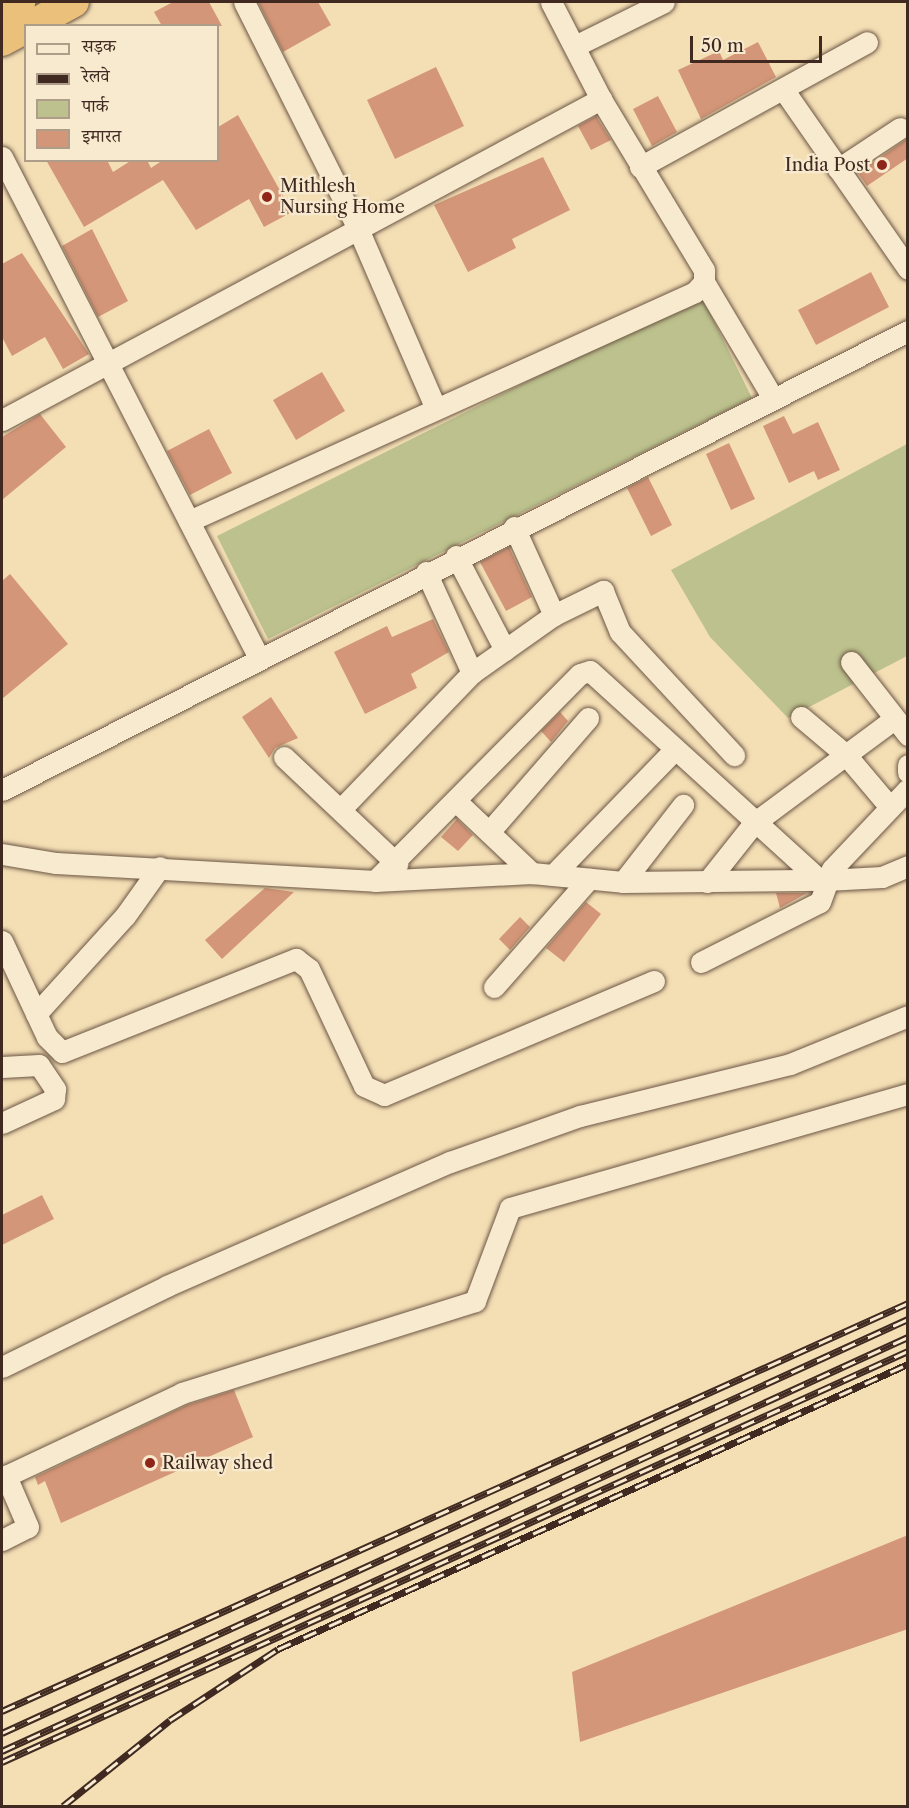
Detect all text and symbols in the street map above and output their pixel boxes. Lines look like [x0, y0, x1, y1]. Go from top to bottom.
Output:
legend [24, 24, 219, 162]
scale bar [693, 24, 825, 62]
text: सड़क [82, 35, 116, 57]
text: 50 m [701, 35, 744, 57]
text: रेलवे [82, 65, 110, 87]
text: पार्क [82, 95, 109, 117]
text: इमारत [82, 125, 121, 147]
place label: India Post [785, 154, 870, 176]
marker: India Post [875, 158, 889, 172]
place label: Mithlesh Nursing Home [280, 176, 405, 219]
marker: Mithlesh Nursing Home [258, 188, 276, 206]
place label: Railway shed [162, 1452, 274, 1474]
marker: Railway shed [143, 1456, 157, 1470]

